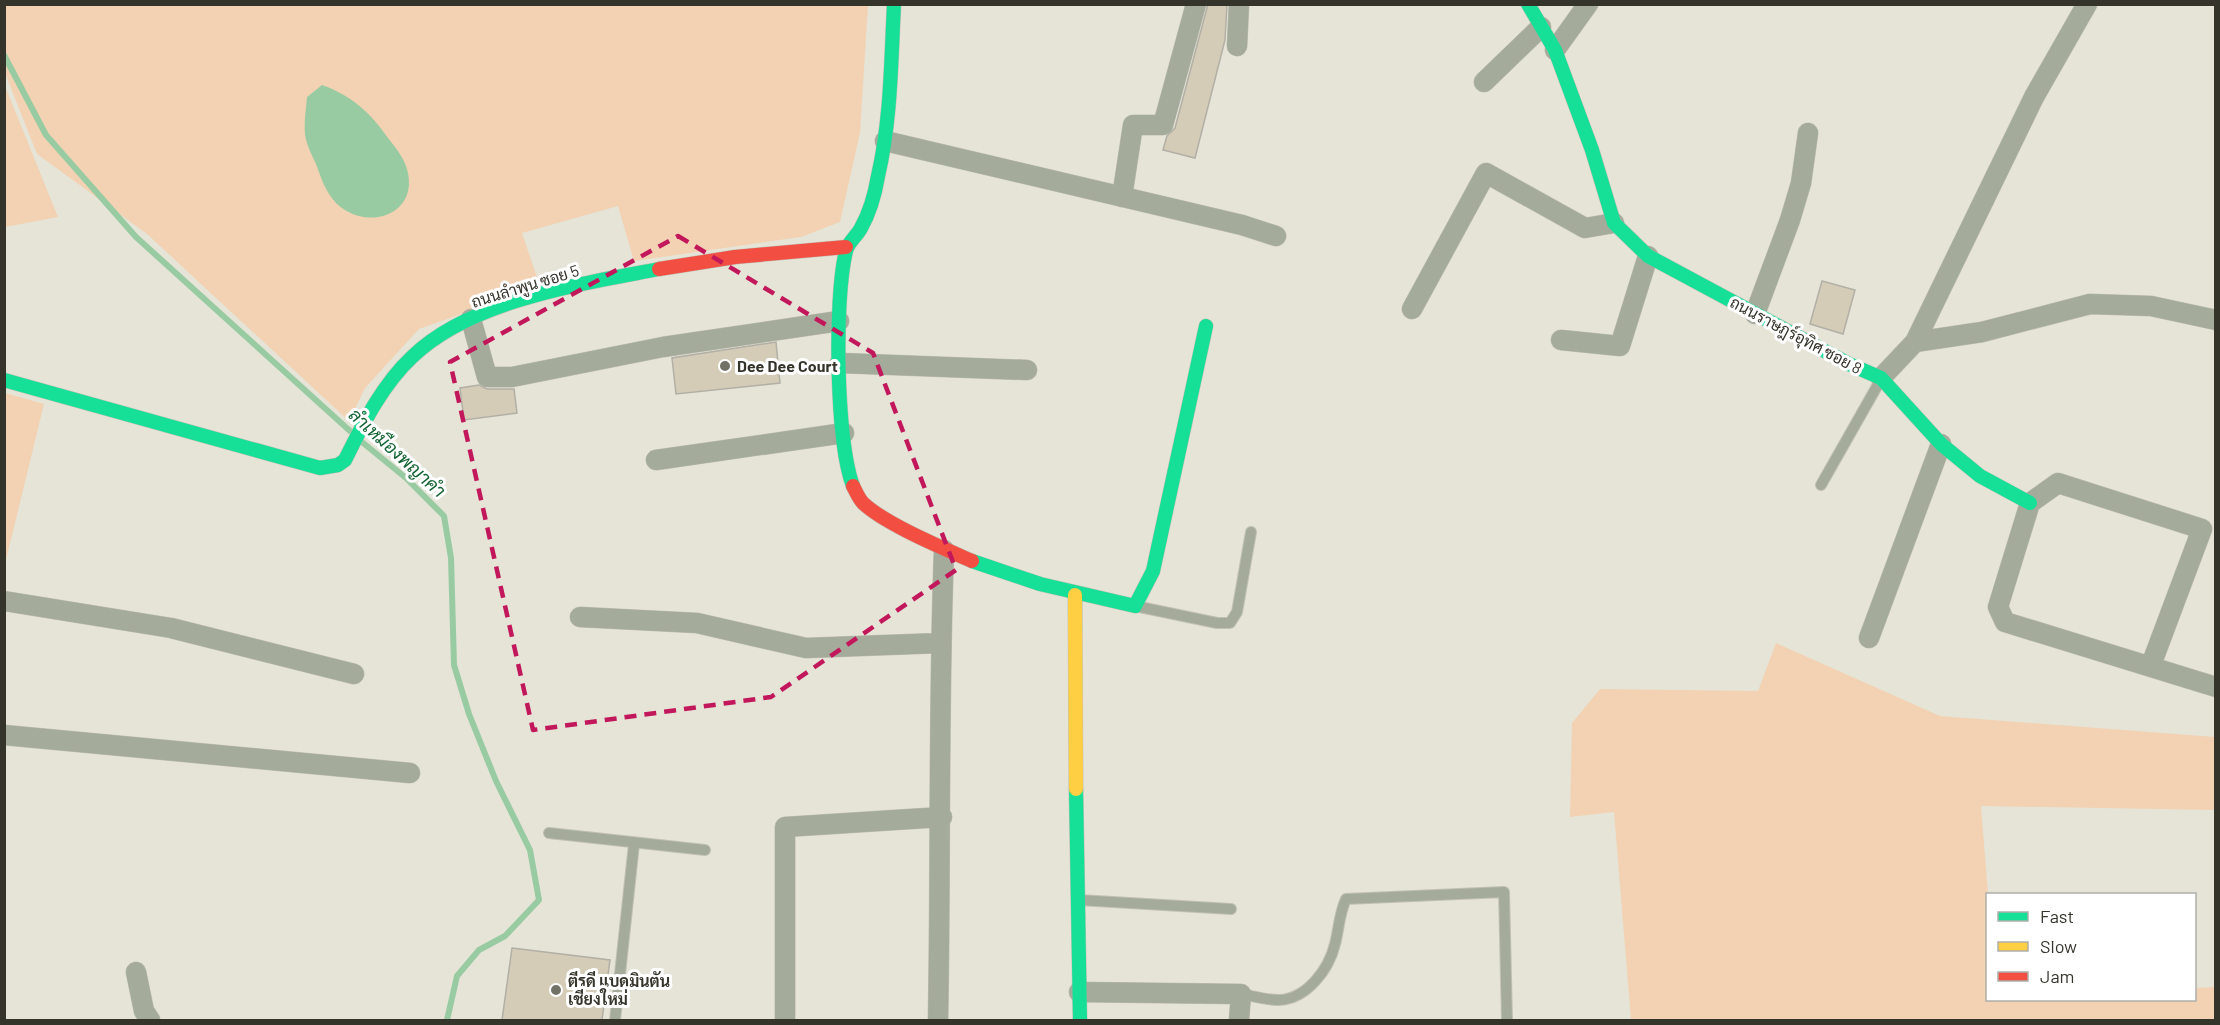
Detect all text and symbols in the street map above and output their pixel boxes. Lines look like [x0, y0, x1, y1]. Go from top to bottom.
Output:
street label: ถนนลำพูน ซอย 5 [469, 260, 582, 314]
street label: ถนนราษฎร์อุทิศ ซอย 8 [1726, 290, 1866, 380]
place label: Dee Dee Court [737, 356, 838, 375]
marker: Dee Dee Court [718, 359, 732, 373]
water label: ลำเหมืองพญาคำ [344, 402, 451, 502]
legend [1986, 893, 2196, 1001]
text: Fast [2040, 905, 2074, 927]
text: Slow [2040, 935, 2077, 957]
text: Jam [2040, 965, 2074, 987]
place label: ตีรดี แบดมินตัน เชียงใหม่ [568, 971, 670, 1008]
marker: ตีรดี แบดมินตัน เชียงใหม่ [549, 983, 563, 997]

